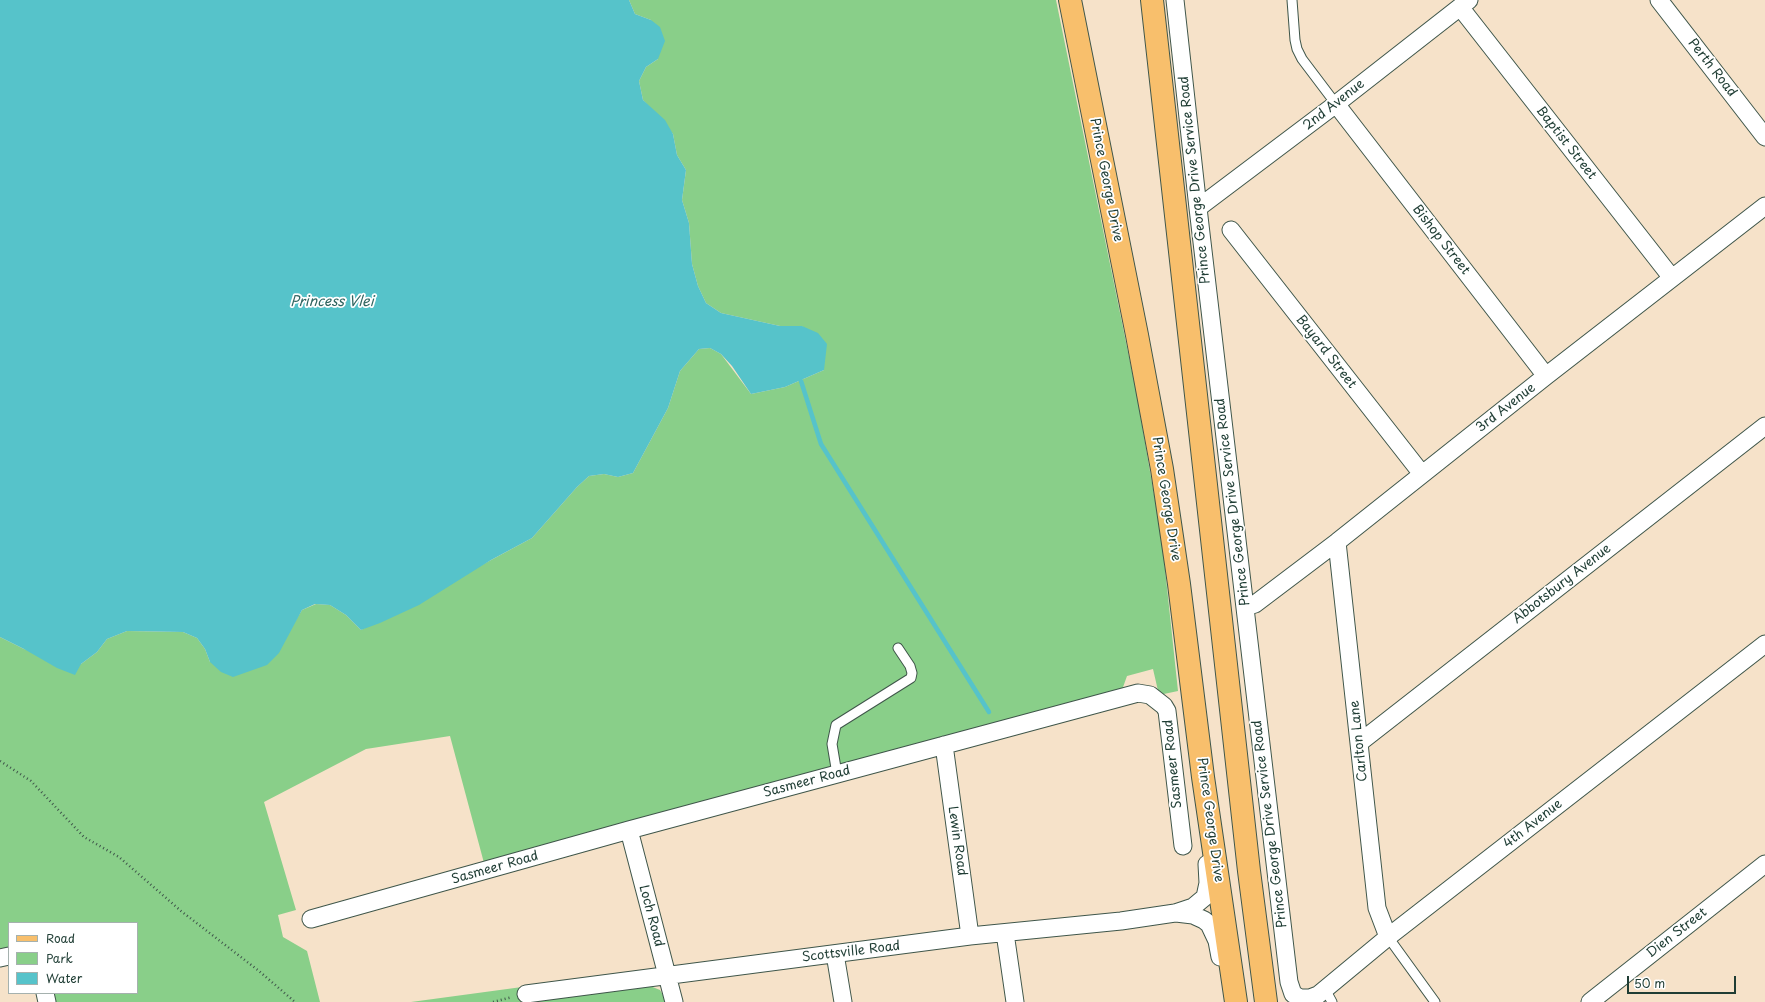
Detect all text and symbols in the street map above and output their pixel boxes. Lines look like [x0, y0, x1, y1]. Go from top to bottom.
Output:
street label: Perth Road [1684, 36, 1740, 100]
street label: Prince George Drive Service Road [1176, 75, 1214, 285]
street label: 2nd Avenue [1300, 76, 1368, 134]
street label: Baptist Street [1533, 103, 1599, 183]
street label: Prince George Drive [1086, 117, 1126, 243]
street label: Bishop Street [1409, 202, 1473, 278]
water label: Princess Vlei [290, 294, 374, 310]
street label: Bayard Street [1292, 312, 1360, 392]
street label: 3rd Avenue [1473, 380, 1539, 436]
street label: Prince George Drive Service Road [1213, 397, 1253, 607]
street label: Prince George Drive [1148, 436, 1184, 562]
street label: Abbotsbury Avenue [1510, 541, 1614, 627]
street label: Carlton Lane [1347, 700, 1371, 782]
street label: Sasmeer Road [1161, 719, 1185, 809]
street label: Prince George Drive Service Road [1250, 719, 1290, 929]
street label: Prince George Drive [1194, 757, 1226, 883]
street label: Sasmeer Road [762, 763, 852, 801]
street label: 4th Avenue [1501, 796, 1565, 852]
street label: Lewin Road [944, 805, 970, 877]
street label: Sasmeer Road [450, 848, 540, 888]
street label: Loch Road [635, 883, 667, 949]
street label: Dien Street [1644, 905, 1710, 961]
legend [8, 922, 138, 994]
text: Road [46, 929, 75, 947]
street label: Scottsville Road [801, 938, 901, 966]
text: Park [46, 949, 73, 967]
scale bar [1629, 968, 1738, 994]
text: Water [46, 969, 82, 987]
text: 50 m [1634, 974, 1665, 992]

